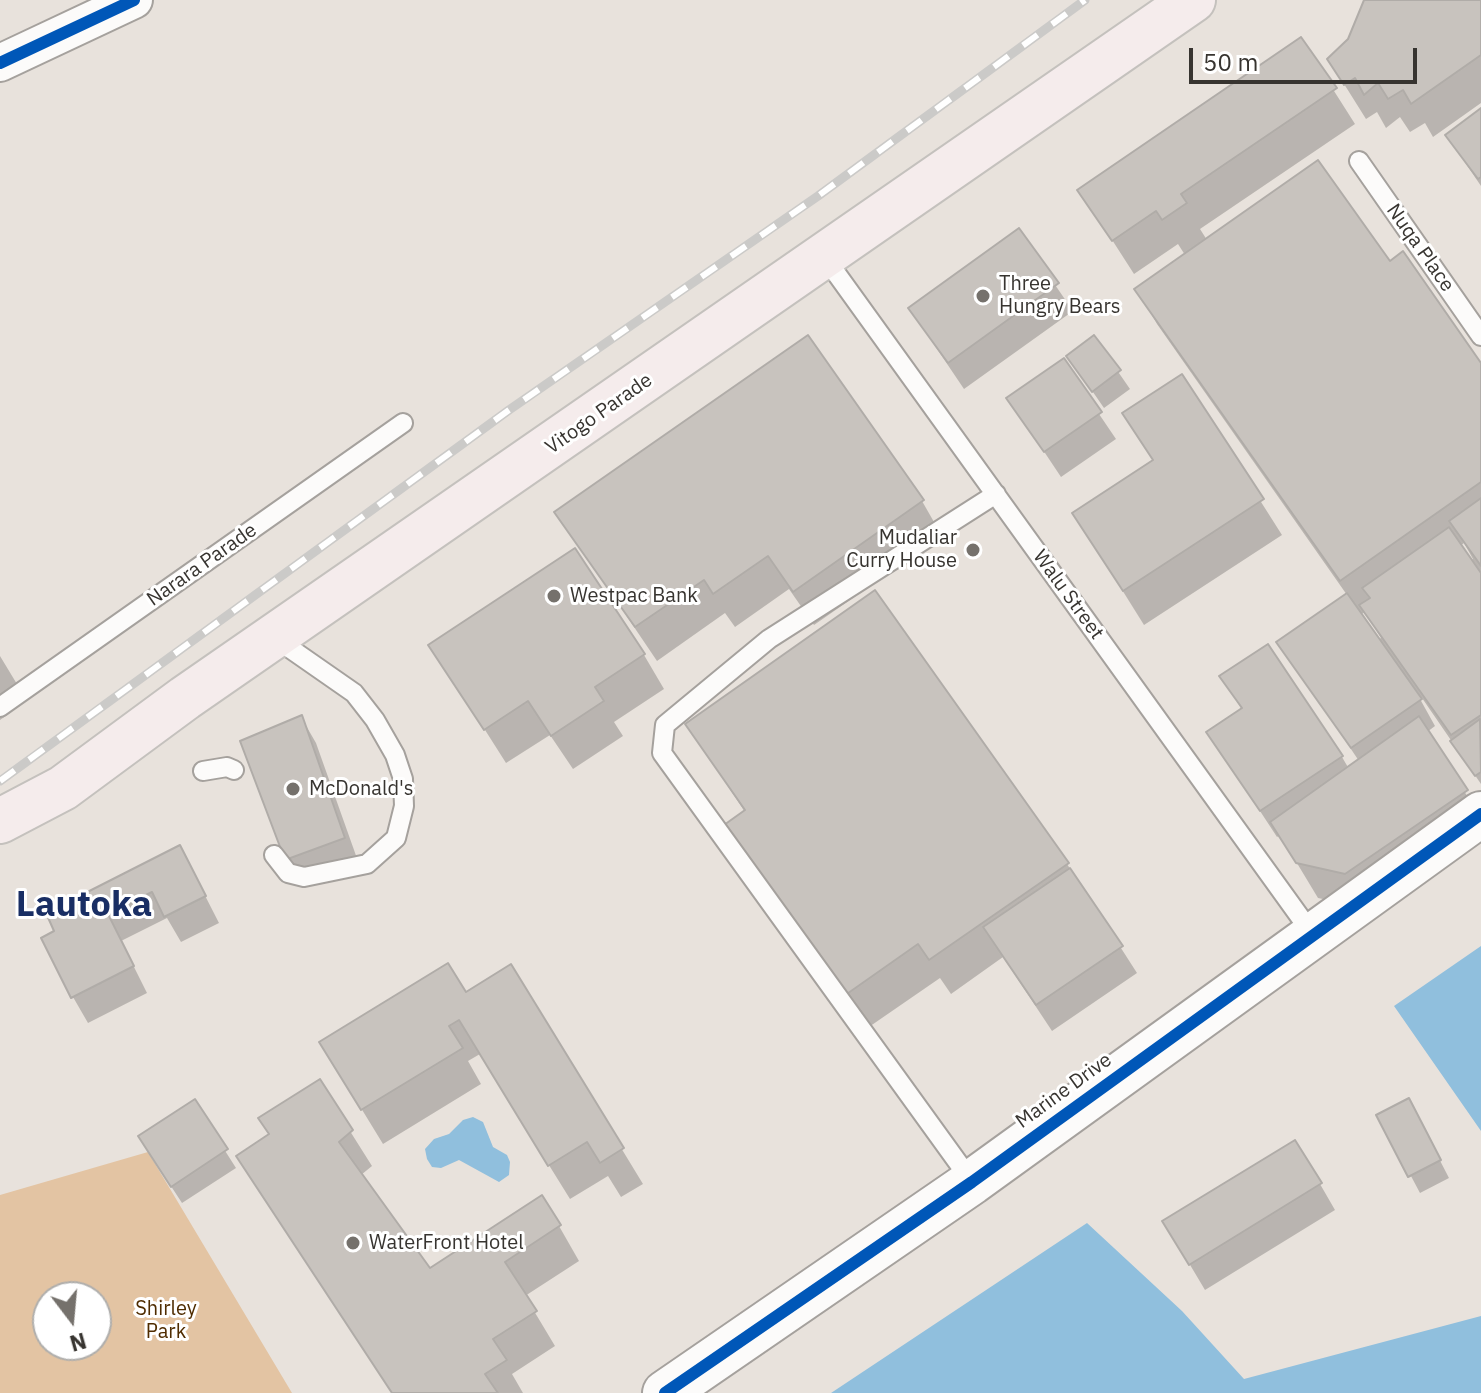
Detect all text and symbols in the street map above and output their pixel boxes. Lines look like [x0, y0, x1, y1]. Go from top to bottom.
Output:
scale bar [1193, 32, 1421, 82]
text: 50 m [1203, 46, 1258, 78]
street label: Nuqa Place [1381, 199, 1459, 297]
place label: Three Hungry Bears [999, 272, 1120, 319]
marker: Three Hungry Bears [974, 287, 992, 305]
street label: Vitogo Parade [541, 368, 657, 460]
street label: Narara Parade [142, 518, 262, 612]
place label: Mudaliar Curry House [846, 526, 957, 573]
marker: Mudaliar Curry House [964, 541, 982, 559]
street label: Walu Street [1028, 546, 1108, 644]
place label: Westpac Bank [570, 584, 698, 608]
marker: Westpac Bank [545, 587, 563, 605]
place label: McDonald's [309, 777, 414, 801]
marker: McDonald's [284, 780, 302, 798]
district label: Lautoka [16, 884, 152, 928]
street label: Marine Drive [1011, 1048, 1117, 1134]
place label: WaterFront Hotel [369, 1231, 524, 1255]
marker: WaterFront Hotel [344, 1234, 362, 1252]
north arrow [32, 1281, 112, 1361]
park label: Shirley Park [135, 1297, 197, 1344]
text: N [67, 1326, 90, 1359]

